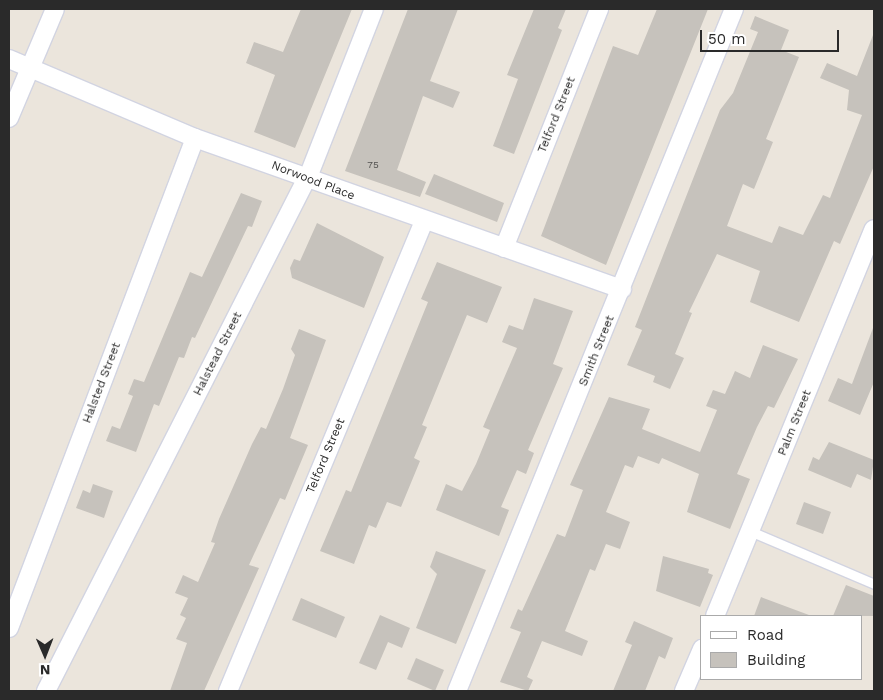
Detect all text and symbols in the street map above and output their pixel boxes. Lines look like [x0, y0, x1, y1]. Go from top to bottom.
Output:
scale bar [703, 20, 842, 52]
text: 50 m [708, 30, 745, 48]
street label: Telford Street [535, 75, 579, 155]
street label: Norwood Place [269, 158, 357, 204]
house number: 75 [367, 159, 379, 171]
street label: Halstead Street [191, 310, 245, 398]
street label: Smith Street [576, 314, 618, 388]
street label: Halsted Street [80, 341, 124, 425]
street label: Palm Street [775, 388, 815, 458]
street label: Telford Street [304, 416, 348, 496]
legend [700, 615, 863, 680]
text: Road [747, 626, 784, 644]
north arrow [20, 630, 70, 680]
text: Building [747, 651, 805, 669]
text: N [40, 662, 51, 678]

